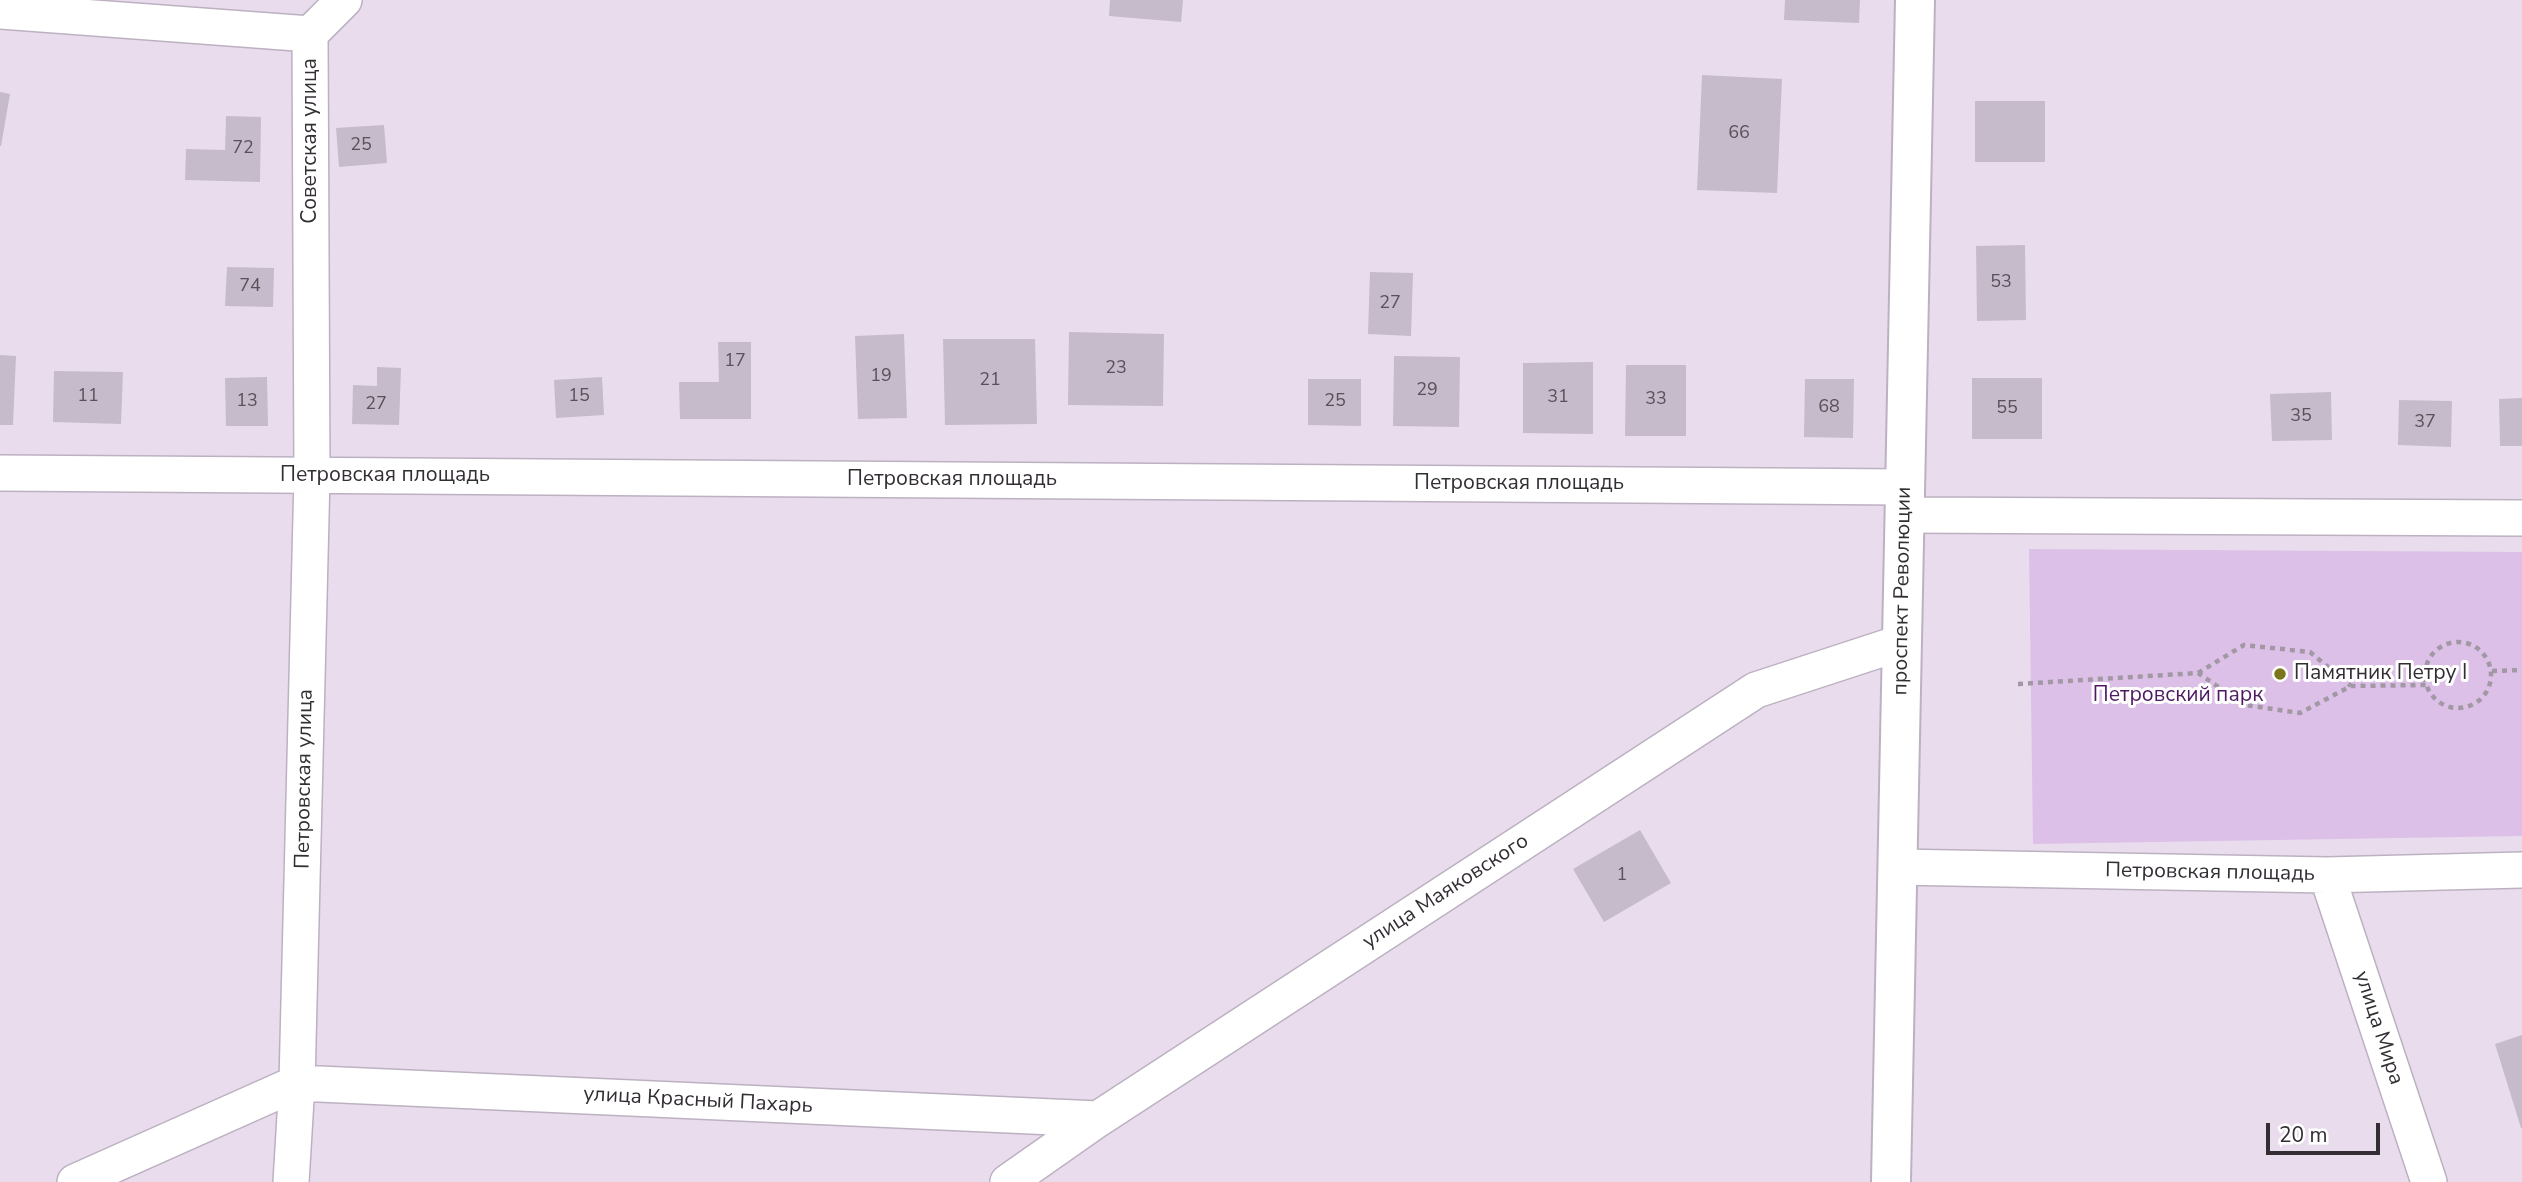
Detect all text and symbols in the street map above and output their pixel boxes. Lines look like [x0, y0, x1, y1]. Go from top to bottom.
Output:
street label: Советская улица [298, 58, 324, 224]
house number: 66 [1728, 123, 1750, 145]
house number: 25 [350, 135, 372, 157]
house number: 72 [232, 138, 254, 160]
house number: 53 [1990, 272, 2012, 294]
house number: 74 [239, 276, 261, 298]
house number: 27 [1379, 293, 1401, 315]
house number: 17 [724, 351, 746, 373]
house number: 23 [1105, 358, 1127, 380]
house number: 19 [870, 366, 892, 388]
house number: 21 [979, 370, 1001, 392]
house number: 29 [1416, 380, 1438, 402]
house number: 11 [77, 386, 99, 408]
house number: 15 [568, 386, 590, 408]
house number: 31 [1547, 387, 1569, 409]
house number: 33 [1645, 389, 1667, 411]
house number: 13 [236, 391, 258, 413]
house number: 25 [1324, 391, 1346, 413]
house number: 27 [365, 394, 387, 416]
house number: 68 [1818, 397, 1840, 419]
house number: 55 [1996, 398, 2018, 420]
house number: 35 [2290, 406, 2312, 428]
house number: 37 [2414, 412, 2436, 434]
street label: Петровская площадь [280, 463, 490, 489]
street label: Петровская площадь [847, 467, 1057, 493]
street label: Петровская площадь [1414, 471, 1624, 497]
street label: проспект Революции [1889, 486, 1917, 696]
place label: Памятник Петру I [2294, 661, 2467, 687]
marker: Памятник Петру I [2272, 666, 2288, 682]
park label: Петровский парк [2093, 683, 2263, 709]
street label: Петровская улица [291, 689, 319, 869]
street label: улица Маяковского [1358, 829, 1534, 955]
street label: Петровская площадь [2105, 859, 2315, 887]
house number: 1 [1617, 865, 1627, 887]
street label: улица Мира [2348, 968, 2408, 1088]
street label: улица Красный Пахарь [583, 1082, 813, 1120]
scale bar [2270, 1108, 2384, 1152]
text: 20 m [2279, 1121, 2328, 1149]

